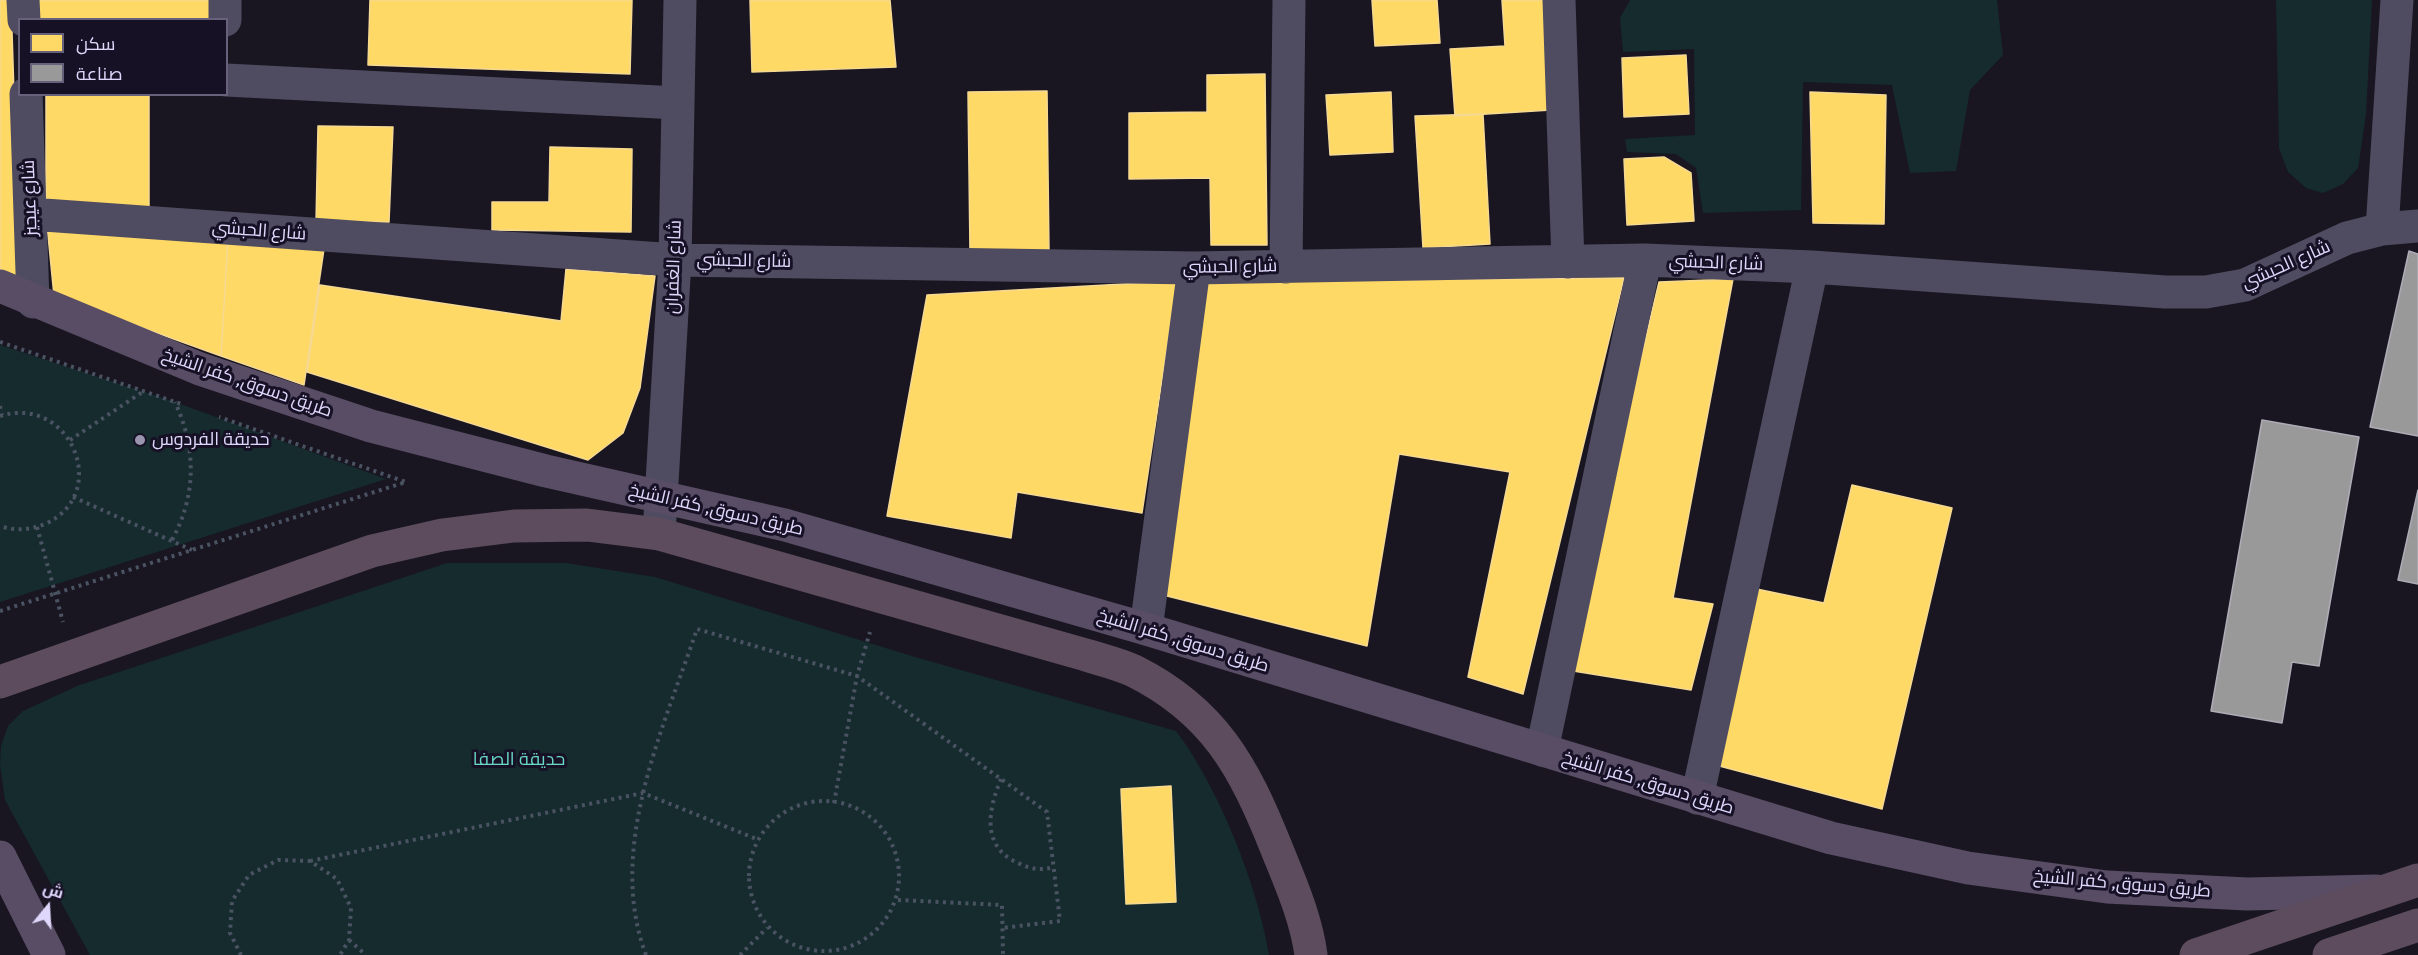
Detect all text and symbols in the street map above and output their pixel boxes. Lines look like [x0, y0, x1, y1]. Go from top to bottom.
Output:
legend [18, 18, 228, 96]
text: سكن [76, 32, 115, 55]
text: صناعة [76, 62, 122, 85]
street label: شارع عيجيز [18, 159, 42, 237]
street label: شارع الحبشي [211, 217, 307, 245]
street label: شارع الغفران [662, 220, 686, 314]
street label: شارع الحبشي [2238, 236, 2334, 294]
street label: شارع الحبشي [696, 249, 792, 273]
street label: شارع الحبشي [1668, 251, 1764, 275]
street label: شارع الحبشي [1182, 255, 1278, 279]
street label: طريق دسوق, كفر الشيخ [159, 344, 335, 422]
place label: حديقة الفردوس [152, 429, 270, 451]
marker: حديقة الفردوس [133, 433, 147, 447]
street label: طريق دسوق, كفر الشيخ [627, 479, 805, 541]
street label: طريق دسوق, كفر الشيخ [1095, 605, 1271, 677]
street label: طريق دسوق, كفر الشيخ [1560, 747, 1736, 819]
park label: حديقة الصفا [473, 749, 565, 771]
street label: طريق دسوق, كفر الشيخ [2032, 865, 2212, 903]
north arrow [18, 877, 78, 937]
text: ش [41, 877, 66, 903]

